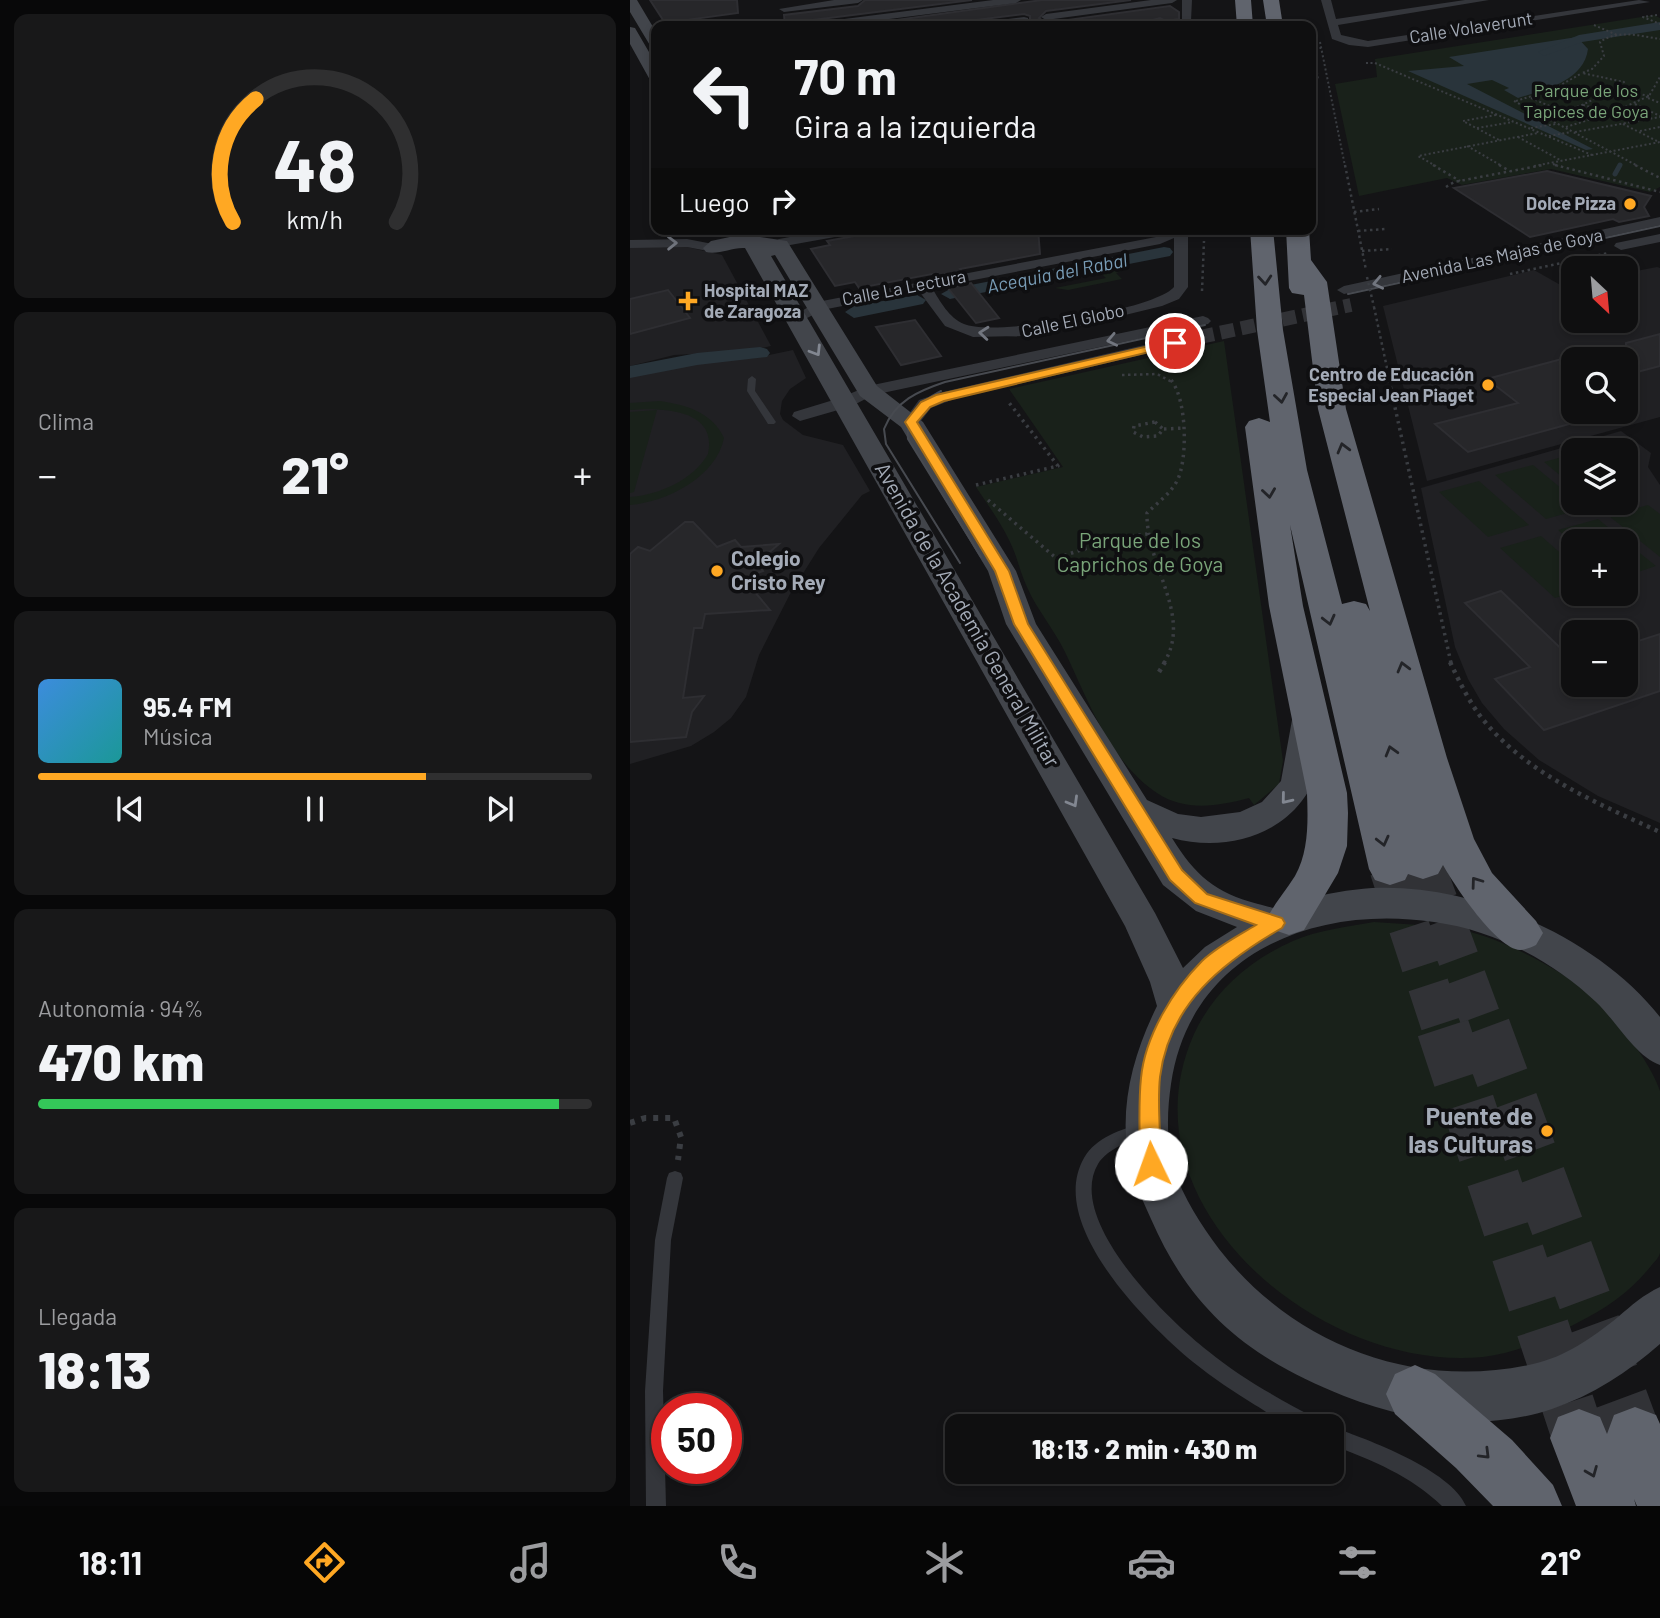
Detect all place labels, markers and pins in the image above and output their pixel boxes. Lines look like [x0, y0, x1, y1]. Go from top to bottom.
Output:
place label: Dolce Pizza [1526, 192, 1616, 214]
marker: Dolce Pizza [1622, 196, 1638, 212]
place label: Hospital MAZ de Zaragoza [704, 279, 809, 322]
marker: Hospital MAZ de Zaragoza [678, 291, 698, 311]
pin [1145, 313, 1205, 373]
place label: Centro de Educación Especial Jean Piaget [1308, 363, 1474, 406]
marker: Centro de Educación Especial Jean Piaget [1480, 377, 1496, 393]
place label: Colegio Cristo Rey [731, 545, 826, 594]
marker: Colegio Cristo Rey [709, 563, 725, 579]
place label: Puente de las Culturas [1408, 1101, 1533, 1158]
marker: Puente de las Culturas [1539, 1123, 1555, 1139]

